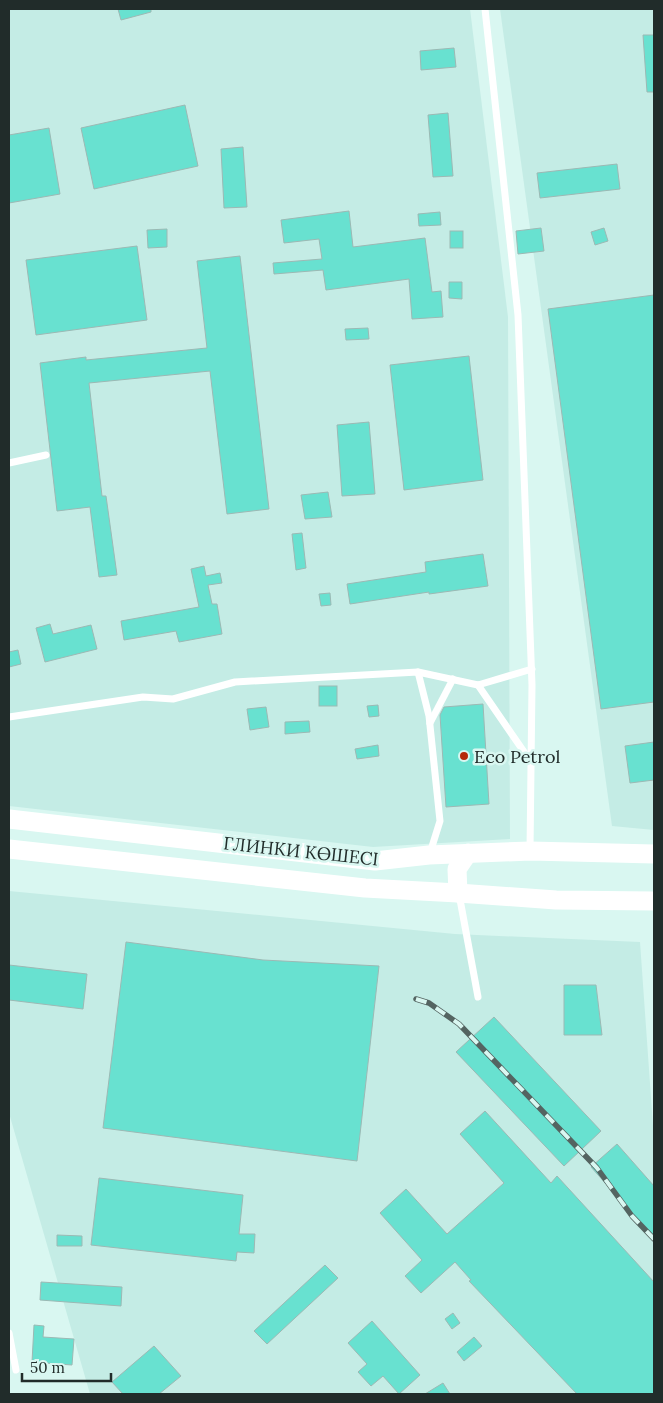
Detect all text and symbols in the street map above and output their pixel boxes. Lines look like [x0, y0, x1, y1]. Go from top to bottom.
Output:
place label: Eco Petrol [474, 745, 560, 768]
marker: Eco Petrol [458, 750, 470, 762]
street label: ГЛИНКИ КӨШЕСІ [222, 831, 380, 871]
scale bar [22, 1350, 111, 1382]
text: 50 m [30, 1358, 65, 1377]

